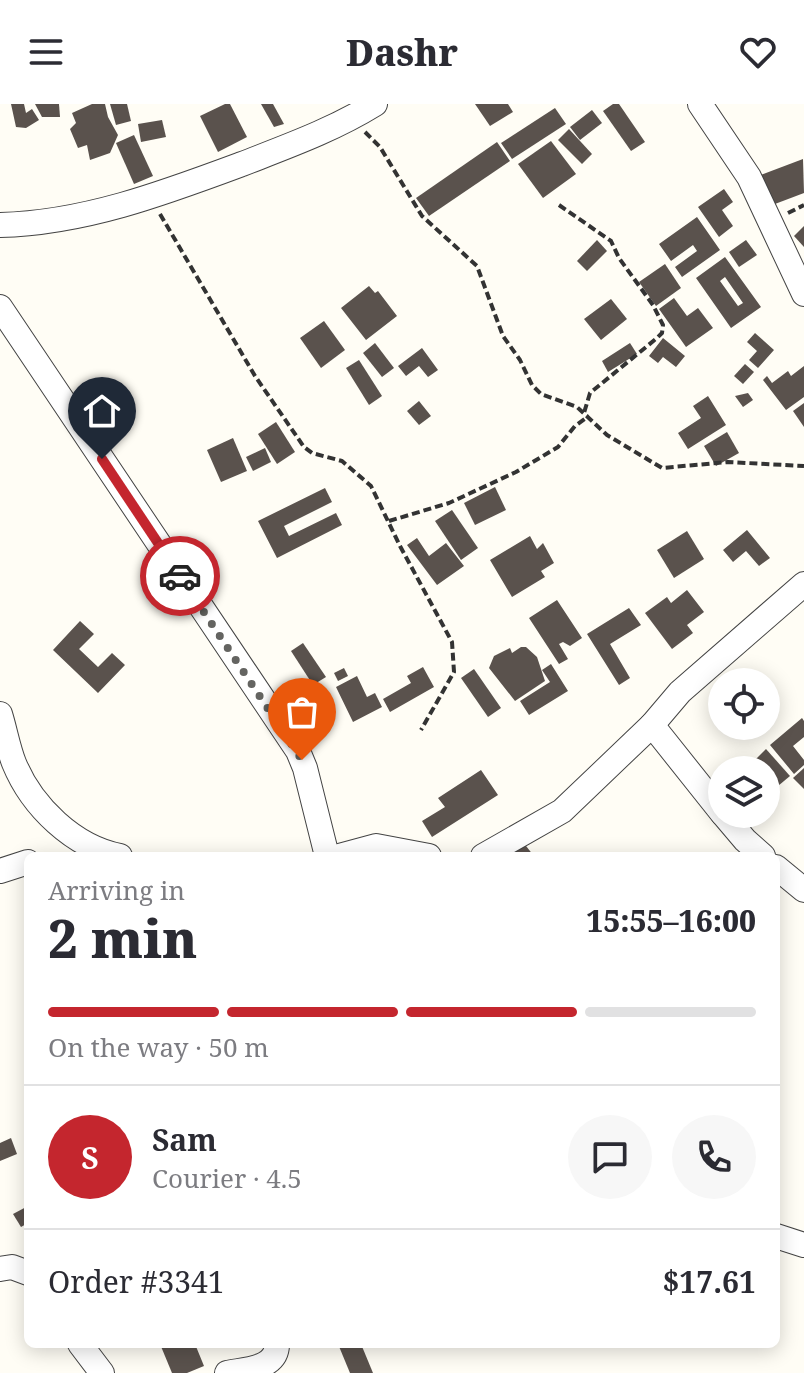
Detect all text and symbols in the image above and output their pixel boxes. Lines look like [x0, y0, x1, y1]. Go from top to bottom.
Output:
text: Dashr [346, 28, 458, 77]
icon: menu [24, 30, 68, 74]
icon: heart [736, 30, 780, 74]
pin [68, 377, 136, 459]
icon: home [80, 389, 124, 433]
courier [140, 536, 220, 616]
icon: car [158, 554, 202, 598]
map controls [708, 668, 780, 828]
button: locate [708, 668, 780, 740]
pin [268, 678, 336, 760]
icon: bag [280, 690, 324, 734]
button: layers [708, 756, 780, 828]
text: Arriving in [48, 872, 185, 908]
text: 15:55–16:00 [586, 900, 756, 941]
text: 2 min [48, 902, 197, 973]
text: On the way · 50 m [48, 1029, 269, 1065]
button: chat [568, 1115, 652, 1199]
button: phone [672, 1115, 756, 1199]
text: Sam [152, 1119, 217, 1160]
text: S [81, 1137, 99, 1178]
text: Courier · 4.5 [152, 1160, 302, 1196]
text: Order #3341 [48, 1261, 225, 1302]
text: $17.61 [662, 1261, 756, 1302]

